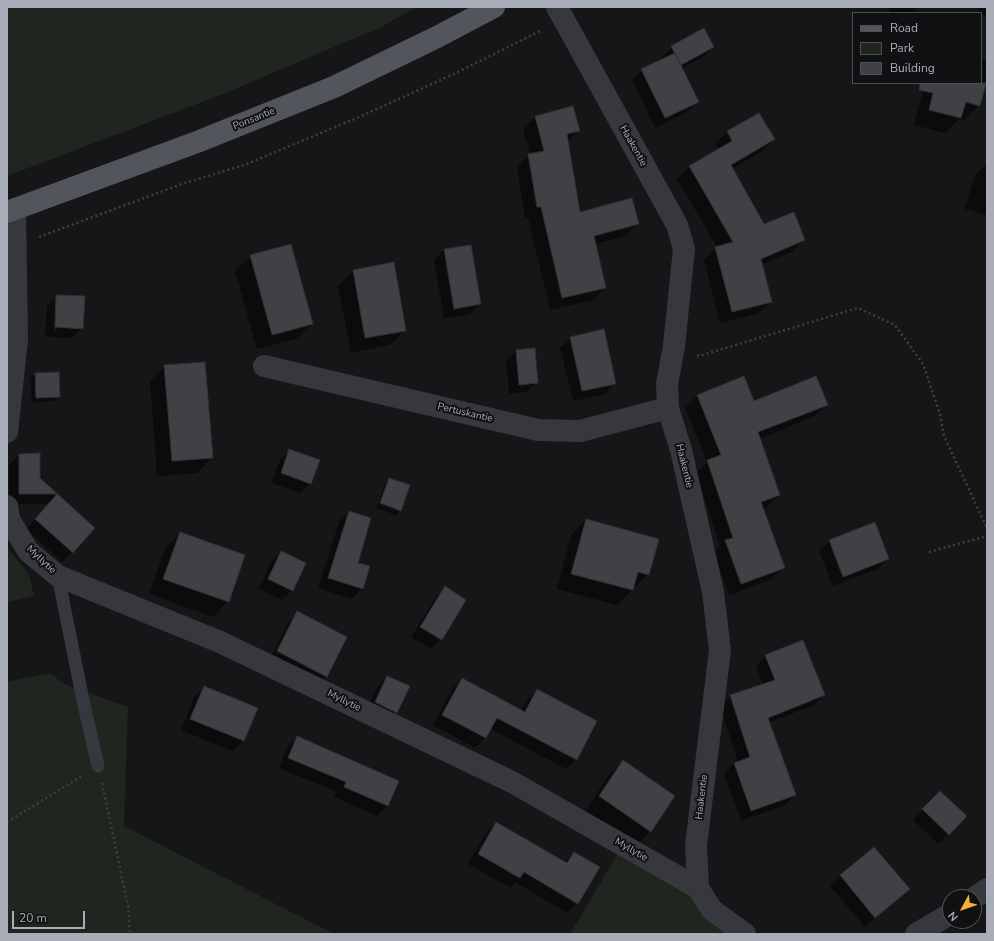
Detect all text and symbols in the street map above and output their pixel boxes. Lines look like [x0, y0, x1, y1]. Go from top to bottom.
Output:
legend [852, 12, 982, 84]
text: Road [890, 20, 918, 36]
text: Park [890, 40, 914, 56]
text: Building [890, 60, 935, 76]
street label: Ponsantie [231, 105, 277, 133]
street label: Haakentie [617, 123, 649, 169]
street label: Pertuskantie [436, 401, 494, 425]
street label: Haakentie [673, 443, 695, 489]
street label: Myllytie [24, 543, 58, 577]
street label: Myllytie [325, 688, 363, 714]
street label: Haakentie [693, 774, 711, 820]
street label: Myllytie [612, 836, 650, 864]
north arrow [942, 889, 982, 929]
scale bar [14, 903, 87, 929]
text: N [945, 908, 962, 924]
text: 20 m [19, 910, 47, 926]

